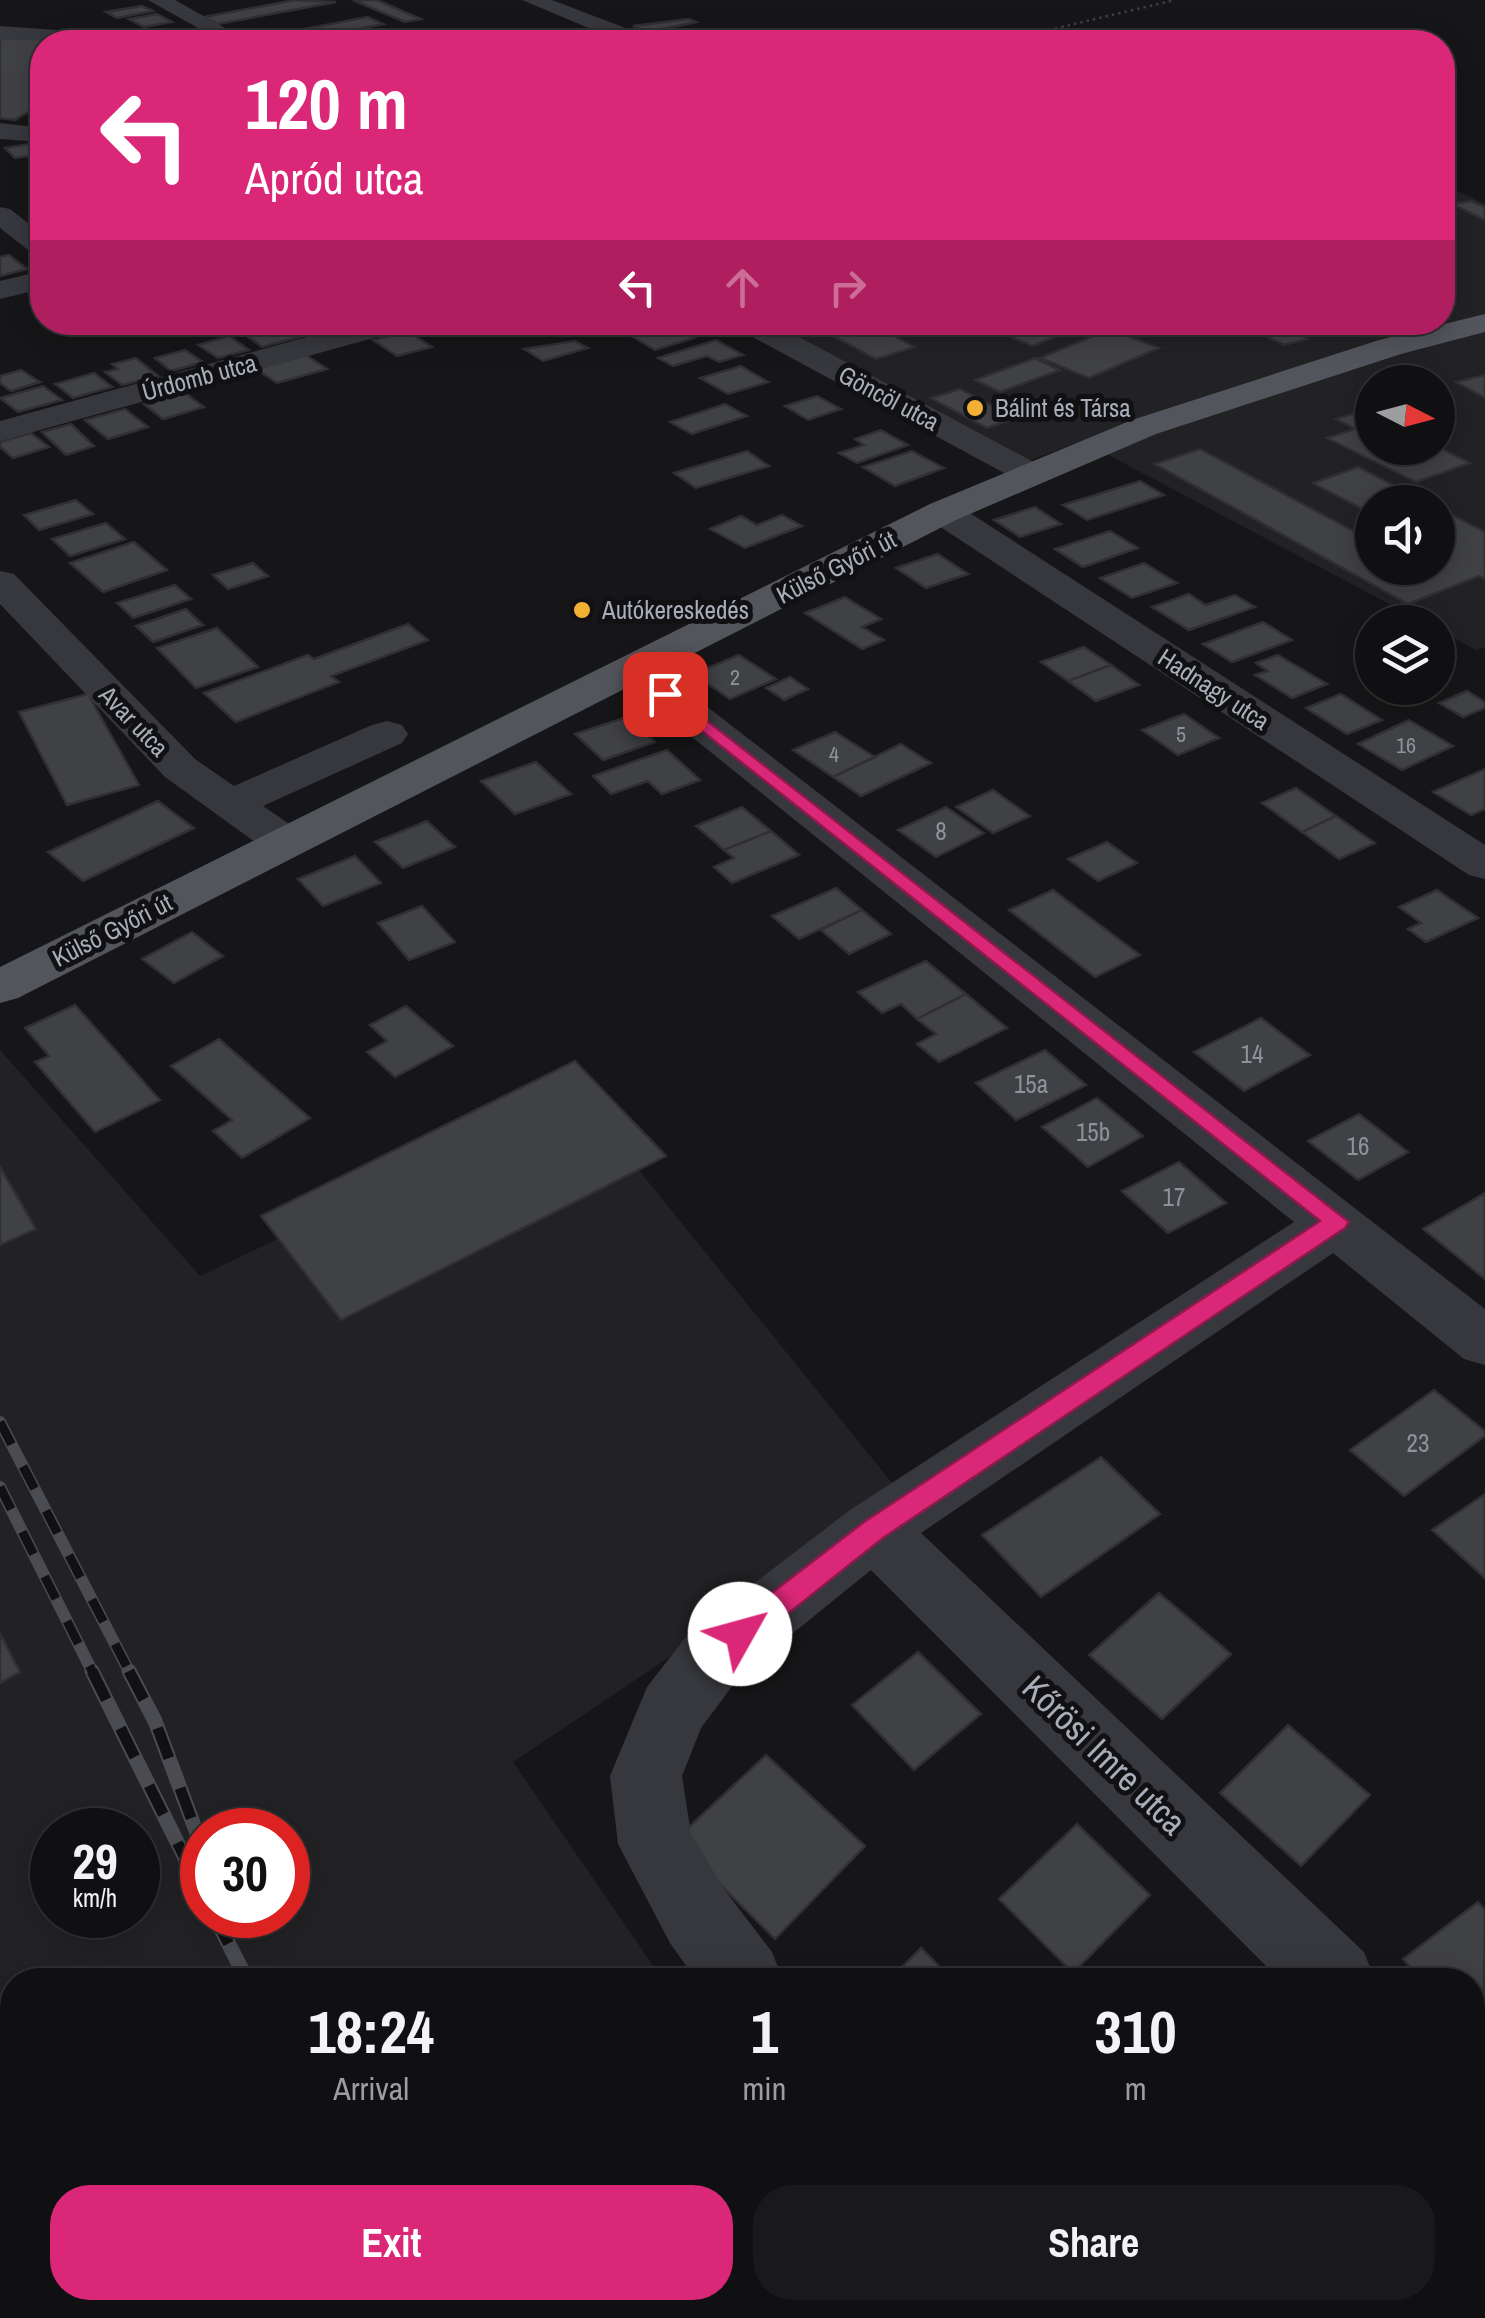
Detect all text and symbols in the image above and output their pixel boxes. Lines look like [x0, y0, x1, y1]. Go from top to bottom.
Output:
text: 120 m [245, 57, 408, 151]
icon: left [80, 70, 210, 200]
text: Apród utca [245, 147, 423, 208]
icon: left [610, 260, 665, 315]
icon: ahead [715, 260, 770, 315]
icon: right [820, 260, 875, 315]
street label: Úrdomb utca [138, 345, 261, 409]
street label: Göncöl utca [833, 357, 946, 439]
north arrow [1355, 365, 1455, 465]
map controls [1355, 365, 1455, 705]
place label: Bálint és Társa [995, 391, 1131, 425]
marker: Bálint és Társa [964, 397, 986, 419]
button: sound [1355, 485, 1455, 585]
street label: Külső Győri út [770, 522, 902, 612]
place label: Autókereskedés [601, 593, 749, 627]
marker: Autókereskedés [571, 599, 593, 621]
button: layers [1355, 605, 1455, 705]
street label: Hadnagy utca [1152, 640, 1277, 738]
pin [623, 652, 708, 737]
house number: 2 [730, 662, 740, 692]
icon: arrive [638, 667, 693, 722]
street label: Avar utca [91, 677, 177, 764]
house number: 5 [1176, 719, 1186, 749]
house number: 16 [1396, 730, 1416, 760]
house number: 4 [829, 739, 839, 769]
house number: 8 [935, 814, 947, 848]
street label: Külső Győri út [46, 885, 178, 975]
house number: 14 [1241, 1037, 1263, 1071]
house number: 15a [1014, 1067, 1049, 1101]
house number: 15b [1076, 1115, 1110, 1149]
house number: 16 [1347, 1129, 1369, 1163]
house number: 17 [1163, 1180, 1185, 1214]
house number: 23 [1407, 1426, 1429, 1460]
position arrow [688, 1582, 792, 1686]
street label: Kőrösi Imre utca [1012, 1665, 1196, 1845]
speed limit sign: 30 [180, 1808, 310, 1938]
text: 29 [72, 1827, 118, 1895]
text: km/h [73, 1881, 117, 1915]
text: 18:24 [308, 1991, 434, 2072]
text: 1 [751, 1991, 778, 2072]
text: 310 [1095, 1991, 1177, 2072]
text: Arrival [333, 2067, 409, 2110]
text: min [742, 2067, 786, 2110]
text: m [1125, 2067, 1147, 2110]
button: Exit [50, 2185, 733, 2300]
button: Share [753, 2185, 1435, 2300]

